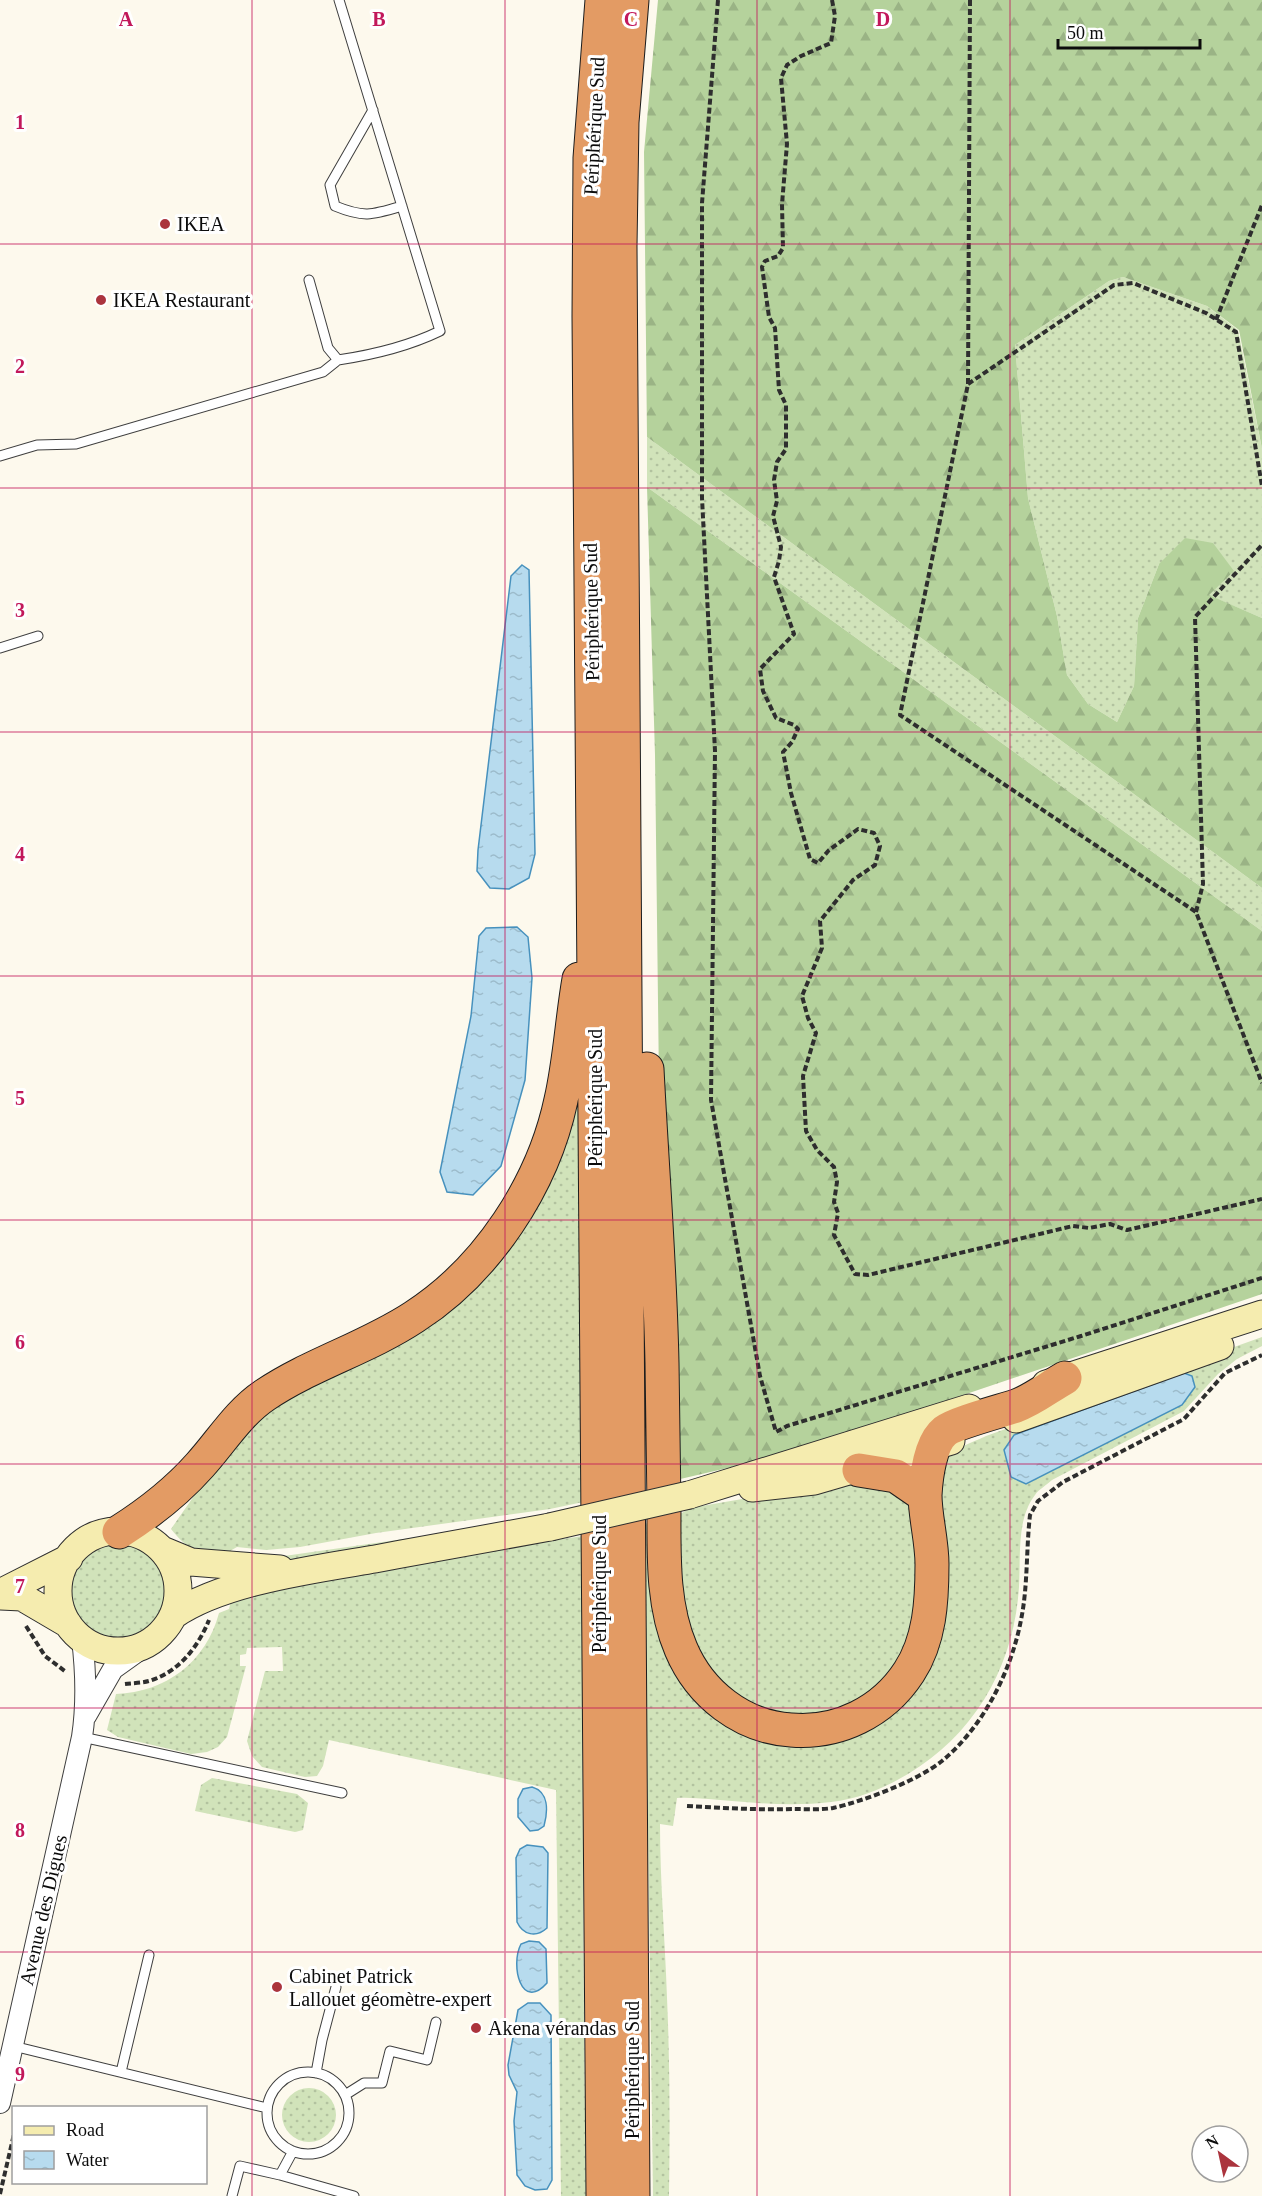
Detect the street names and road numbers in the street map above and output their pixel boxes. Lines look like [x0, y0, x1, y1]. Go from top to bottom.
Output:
street label: Périphérique Sud [579, 56, 610, 196]
street label: Périphérique Sud [579, 543, 604, 681]
street label: Périphérique Sud [584, 1029, 607, 1167]
street label: Périphérique Sud [588, 1515, 611, 1653]
street label: Avenue des Digues [15, 1832, 72, 1988]
street label: Périphérique Sud [621, 2001, 644, 2139]

